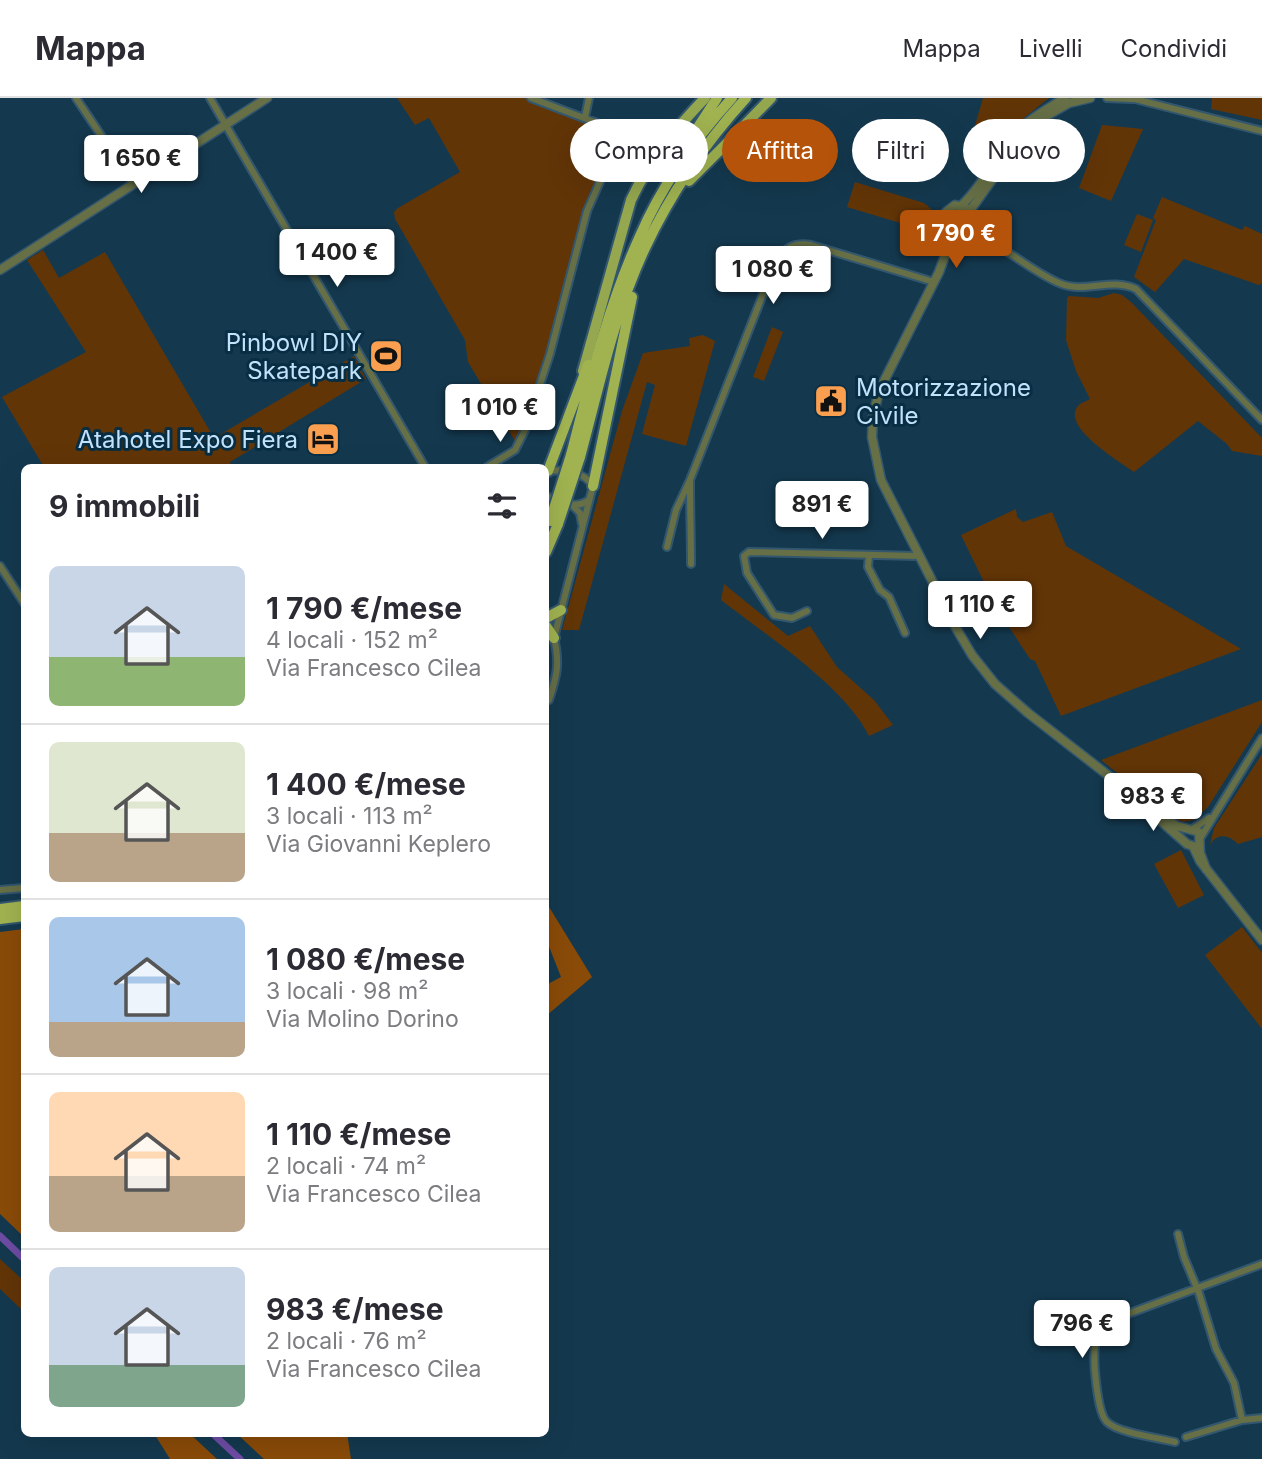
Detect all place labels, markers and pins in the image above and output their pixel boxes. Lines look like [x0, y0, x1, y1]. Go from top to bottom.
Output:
pin: 1 650 € [76, 136, 206, 195]
pin: 1 790 € [891, 211, 1021, 270]
pin: 1 400 € [272, 230, 402, 289]
pin: 1 080 € [708, 246, 838, 306]
place label: Pinbowl DIY Skatepark [226, 328, 362, 385]
sports icon: Pinbowl DIY Skatepark [367, 337, 405, 375]
place label: Motorizzazione Civile [856, 373, 1031, 430]
public building icon: Motorizzazione Civile [812, 382, 850, 420]
pin: 1 010 € [435, 384, 565, 444]
hotel icon: Atahotel Expo Fiera [304, 420, 342, 458]
place label: Atahotel Expo Fiera [78, 425, 298, 454]
pin: 891 € [773, 482, 871, 541]
pin: 1 110 € [915, 582, 1045, 641]
pin: 983 € [1104, 774, 1202, 833]
pin: 796 € [1033, 1300, 1131, 1360]

